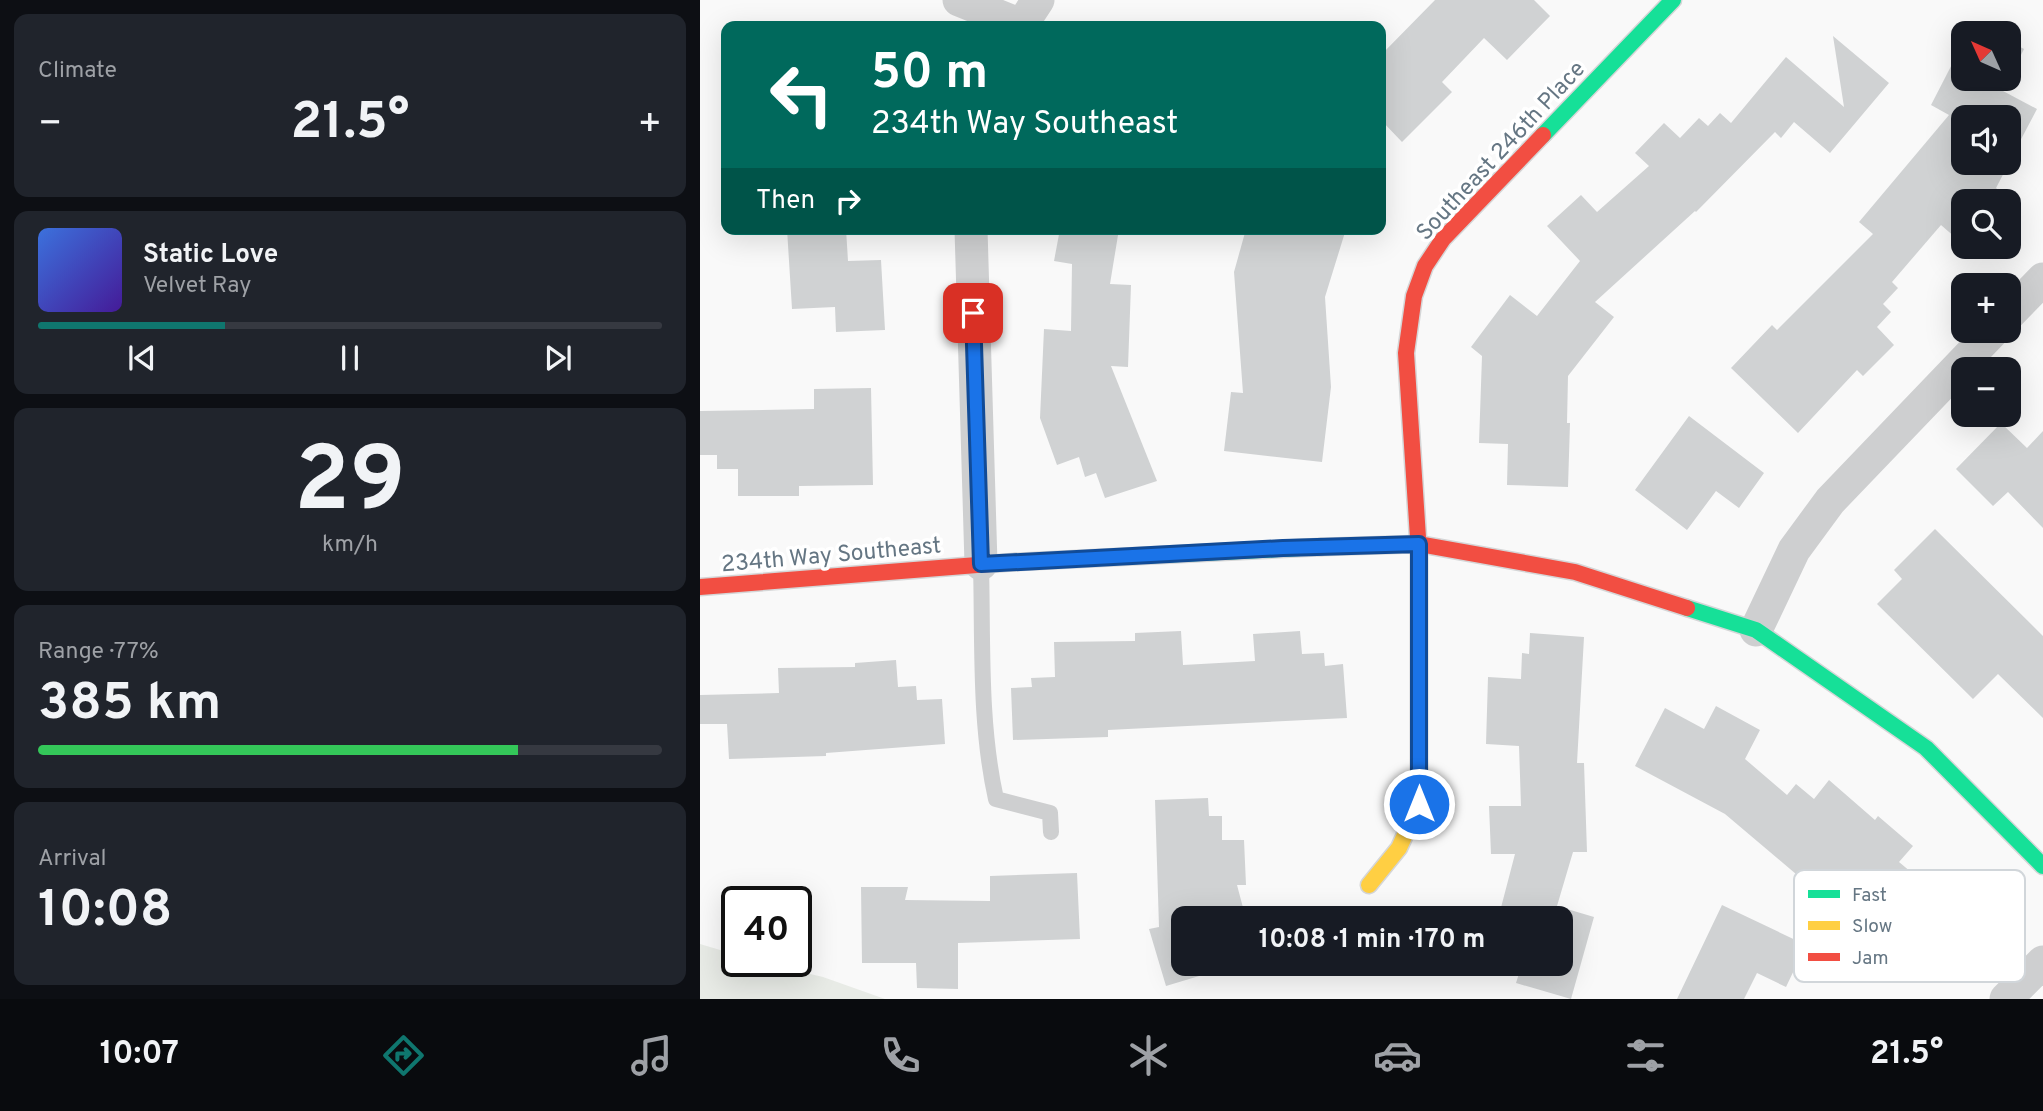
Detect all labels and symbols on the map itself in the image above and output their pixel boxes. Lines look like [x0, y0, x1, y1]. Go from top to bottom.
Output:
north arrow [1951, 21, 2021, 91]
street label: Southeast 246th Place [1411, 56, 1593, 248]
pin [943, 283, 1003, 343]
street label: 234th Way Southeast [720, 532, 943, 581]
position arrow [1382, 767, 1456, 841]
legend [1794, 870, 2025, 982]
text: Fast [1852, 884, 1887, 908]
speed limit sign: 40 [721, 886, 812, 977]
text: Slow [1852, 915, 1892, 939]
text: Jam [1852, 947, 1889, 971]

